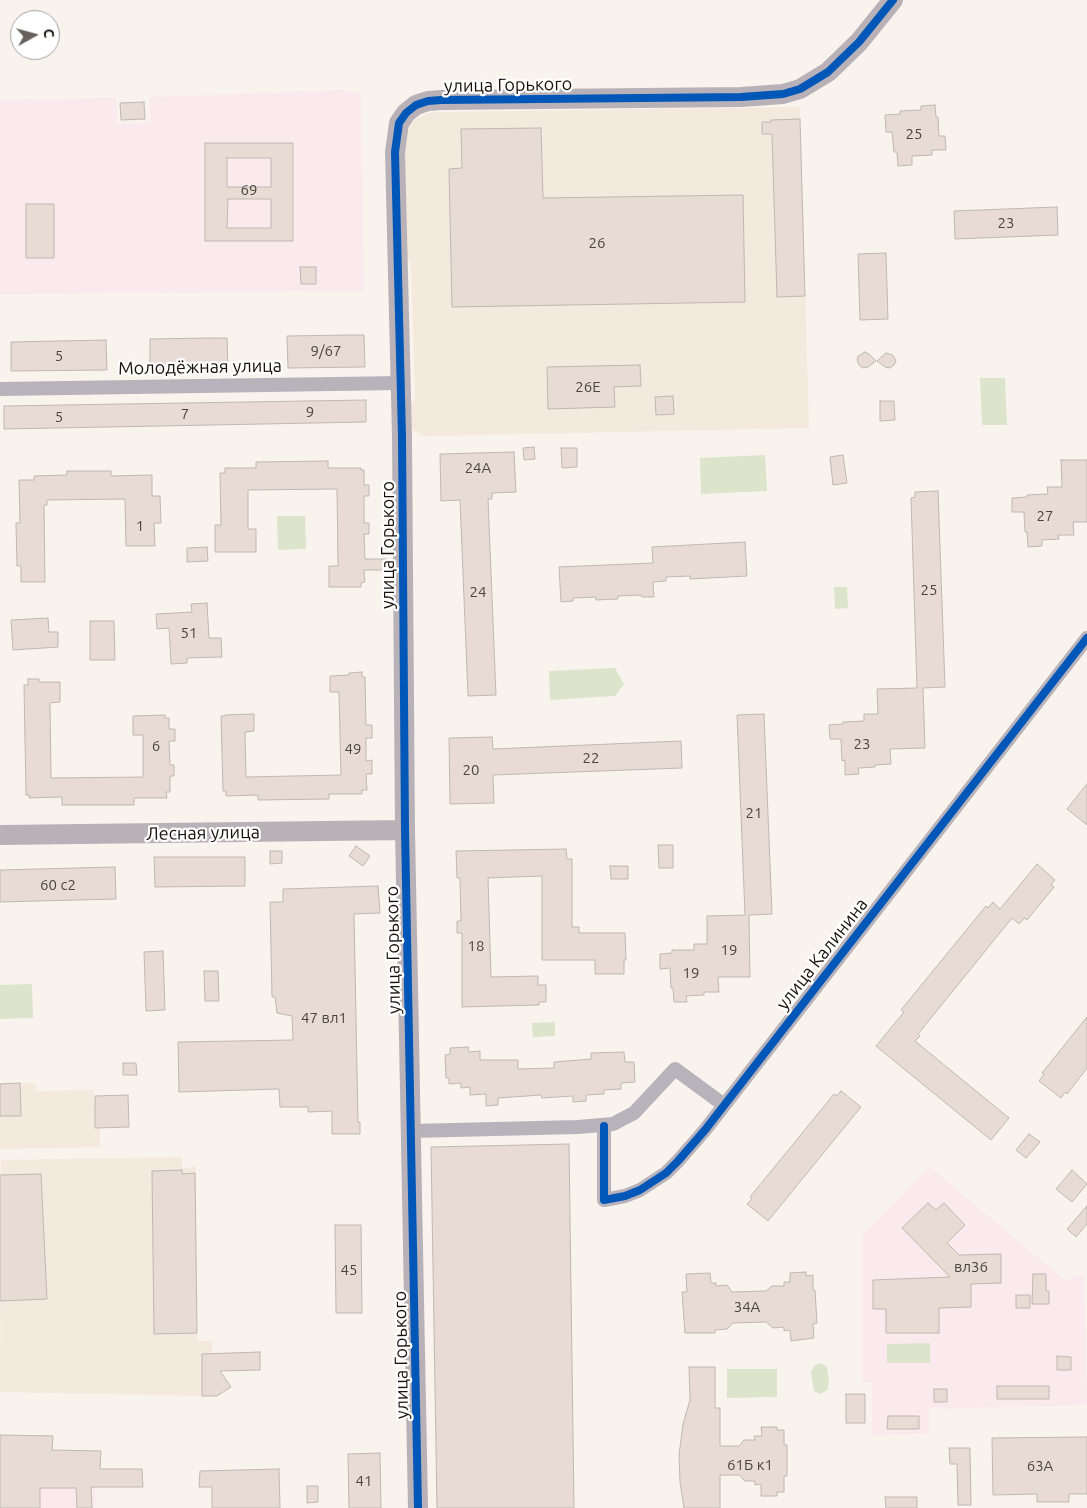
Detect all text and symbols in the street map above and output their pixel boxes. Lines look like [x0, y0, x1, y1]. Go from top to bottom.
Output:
north arrow [10, 10, 60, 60]
text: С [40, 28, 57, 39]
street label: улица Горького [444, 73, 572, 97]
house number: 25 [906, 125, 922, 143]
house number: 69 [241, 181, 257, 199]
house number: 23 [998, 214, 1014, 232]
house number: 26 [589, 234, 605, 252]
house number: 9/67 [311, 342, 341, 360]
house number: 5 [55, 347, 63, 365]
street label: Молодёжная улица [118, 355, 282, 379]
house number: 26Е [575, 378, 601, 396]
house number: 9 [306, 403, 314, 421]
house number: 7 [181, 405, 189, 423]
house number: 5 [55, 408, 63, 426]
house number: 24А [465, 459, 491, 477]
street label: улица Горького [377, 481, 399, 609]
house number: 27 [1037, 507, 1053, 525]
house number: 1 [136, 517, 144, 535]
house number: 25 [921, 581, 937, 599]
house number: 24 [470, 583, 486, 601]
house number: 51 [181, 624, 197, 642]
house number: 23 [854, 735, 870, 753]
house number: 6 [152, 737, 160, 755]
house number: 49 [345, 740, 361, 758]
house number: 22 [583, 749, 599, 767]
house number: 20 [463, 761, 479, 779]
house number: 21 [746, 804, 762, 822]
street label: Лесная улица [146, 821, 260, 845]
house number: 60 с2 [40, 876, 76, 894]
street label: улица Горького [381, 886, 405, 1014]
street label: улица Калинина [772, 894, 872, 1014]
house number: 18 [468, 937, 484, 955]
house number: 19 [721, 941, 737, 959]
house number: 19 [683, 964, 699, 982]
house number: 47 вл1 [301, 1009, 347, 1027]
house number: вл36 [954, 1258, 988, 1276]
house number: 45 [341, 1261, 357, 1279]
street label: улица Горького [389, 1291, 413, 1419]
house number: 34А [734, 1298, 760, 1316]
house number: 61Б к1 [727, 1456, 773, 1474]
house number: 63А [1027, 1457, 1053, 1475]
house number: 41 [356, 1472, 372, 1490]

